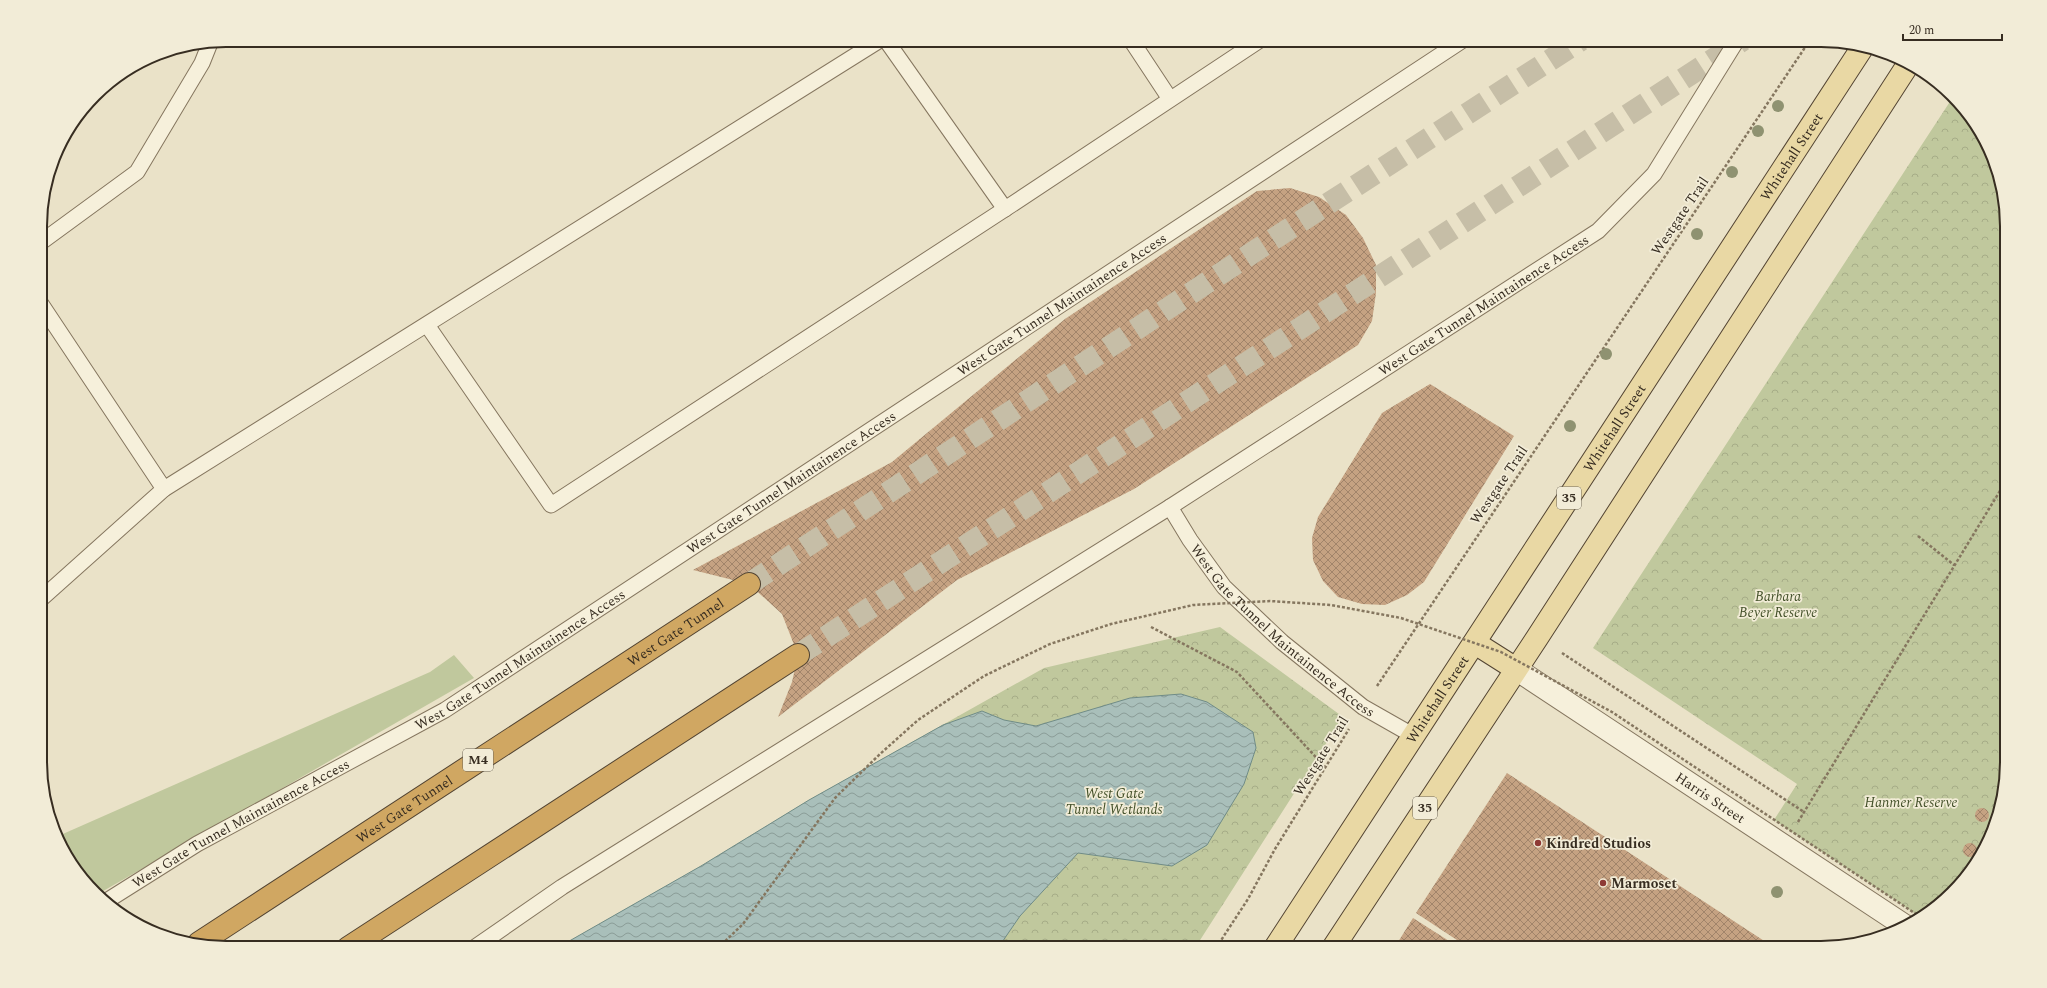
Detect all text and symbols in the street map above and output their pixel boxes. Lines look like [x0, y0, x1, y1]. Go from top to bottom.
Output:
scale bar [1903, 16, 2002, 42]
text: 20 m [1909, 21, 1934, 40]
street label: Whitehall Street [1755, 108, 1828, 205]
street label: Westgate Trail [1646, 173, 1714, 259]
street label: West Gate Tunnel Maintainence Access [953, 227, 1171, 381]
street label: West Gate Tunnel Maintainence Access [1374, 229, 1593, 381]
street label: Whitehall Street [1578, 380, 1651, 476]
street label: West Gate Tunnel Maintainence Access [682, 406, 900, 559]
street label: Westgate Trail [1465, 442, 1533, 528]
road number: 35 [1557, 487, 1581, 509]
street label: West Gate Tunnel Maintainence Access [1186, 539, 1379, 722]
street label: West Gate Tunnel Maintainence Access [411, 584, 629, 735]
park label: Barbara Beyer Reserve [1739, 586, 1817, 623]
street label: West Gate Tunnel [623, 593, 728, 671]
street label: Whitehall Street [1401, 651, 1474, 747]
street label: Westgate Trail [1288, 712, 1354, 800]
road number: M4 [463, 749, 493, 771]
street label: West Gate Tunnel Maintainence Access [128, 753, 353, 893]
street label: Harris Street [1671, 767, 1750, 828]
street label: West Gate Tunnel [352, 770, 457, 848]
park label: West Gate Tunnel Wetlands [1065, 783, 1163, 820]
park label: Hanmer Reserve [1864, 792, 1958, 813]
road number: 35 [1413, 797, 1437, 819]
place label: Kindred Studios [1546, 833, 1651, 854]
marker: Kindred Studios [1533, 838, 1543, 848]
place label: Marmoset [1611, 873, 1677, 894]
marker: Marmoset [1598, 878, 1608, 888]

